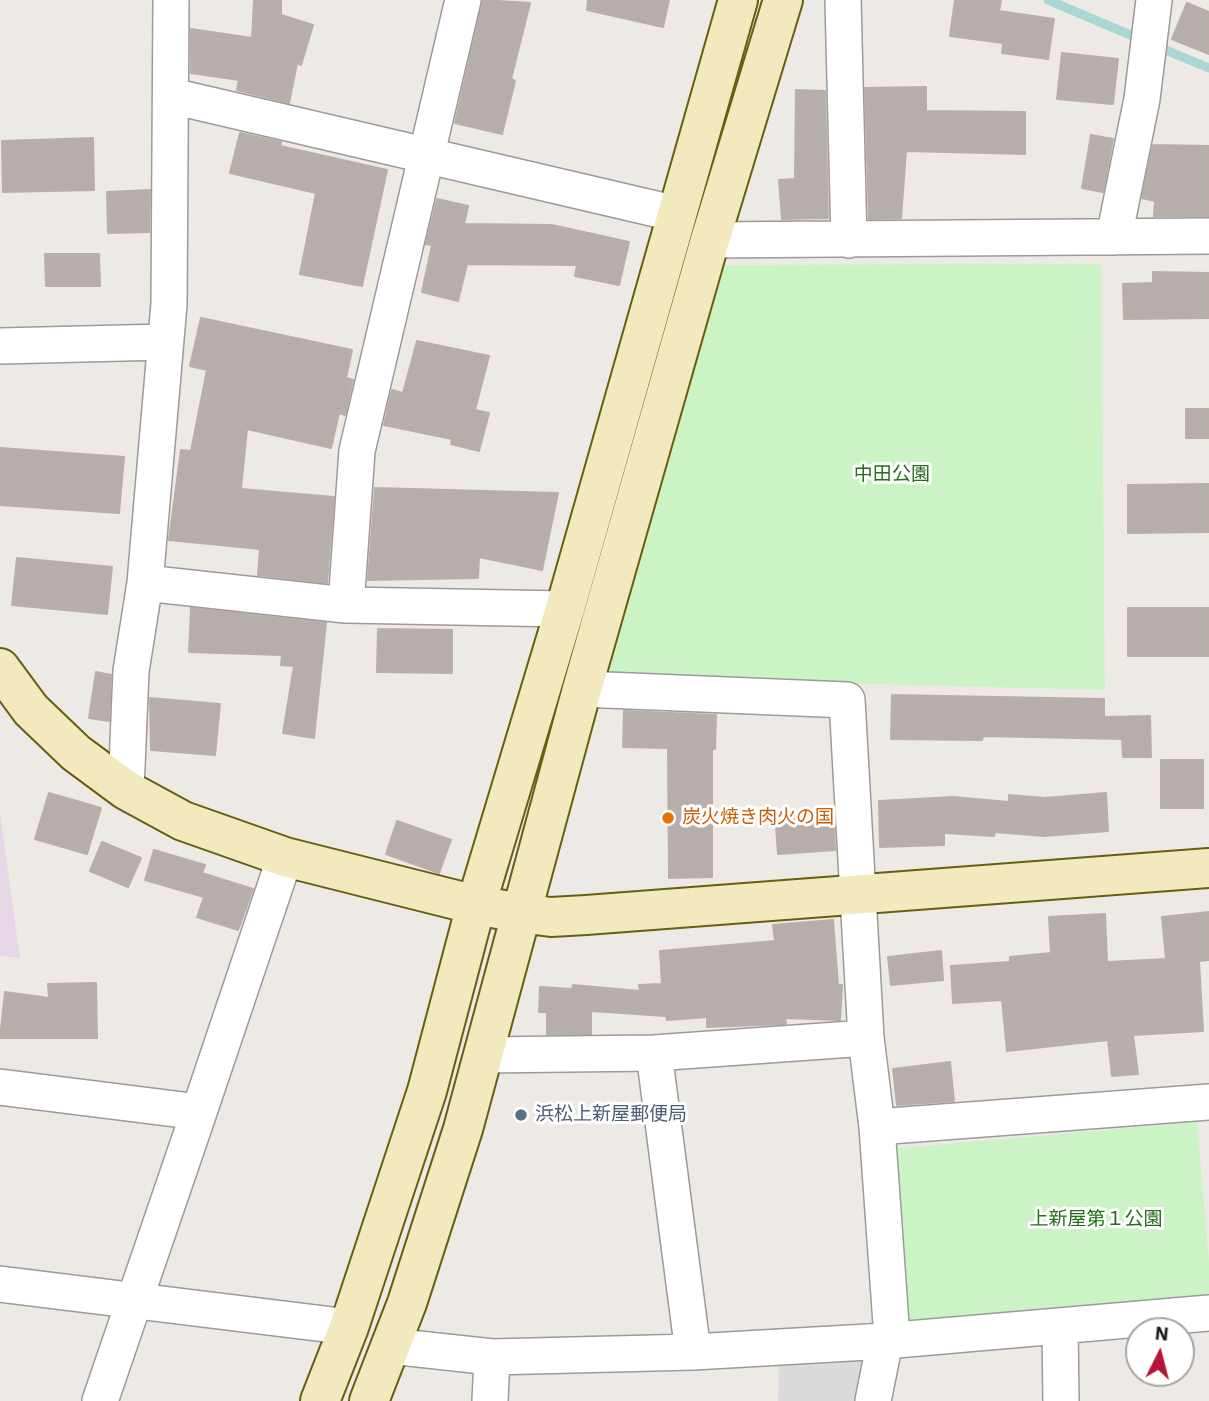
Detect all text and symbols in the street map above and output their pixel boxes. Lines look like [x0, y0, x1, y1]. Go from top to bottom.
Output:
park label: 中田公園 [854, 464, 930, 486]
place label: 炭火焼き肉火の国 [682, 807, 834, 829]
marker: 炭火焼き肉火の国 [660, 810, 676, 826]
place label: 浜松上新屋郵便局 [535, 1104, 687, 1126]
marker: 浜松上新屋郵便局 [513, 1107, 529, 1123]
park label: 上新屋第１公園 [1030, 1209, 1162, 1231]
north arrow [1125, 1317, 1195, 1387]
text: N [1154, 1320, 1170, 1346]

